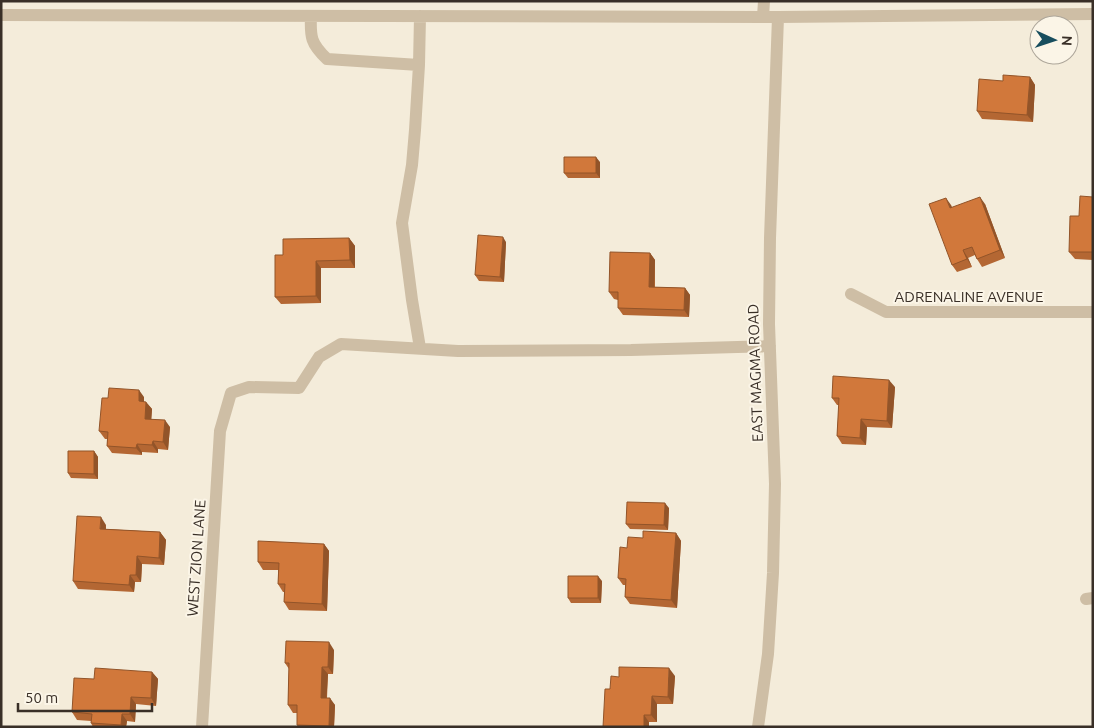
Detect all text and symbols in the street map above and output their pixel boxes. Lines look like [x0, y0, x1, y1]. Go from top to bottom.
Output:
north arrow [1029, 15, 1079, 65]
text: N [1059, 35, 1075, 46]
street label: ADRENALINE AVENUE [895, 288, 1043, 305]
street label: EAST MAGMA ROAD [744, 304, 766, 442]
street label: WEST ZION LANE [183, 499, 209, 617]
scale bar [18, 680, 151, 712]
text: 50 m [25, 689, 58, 706]

